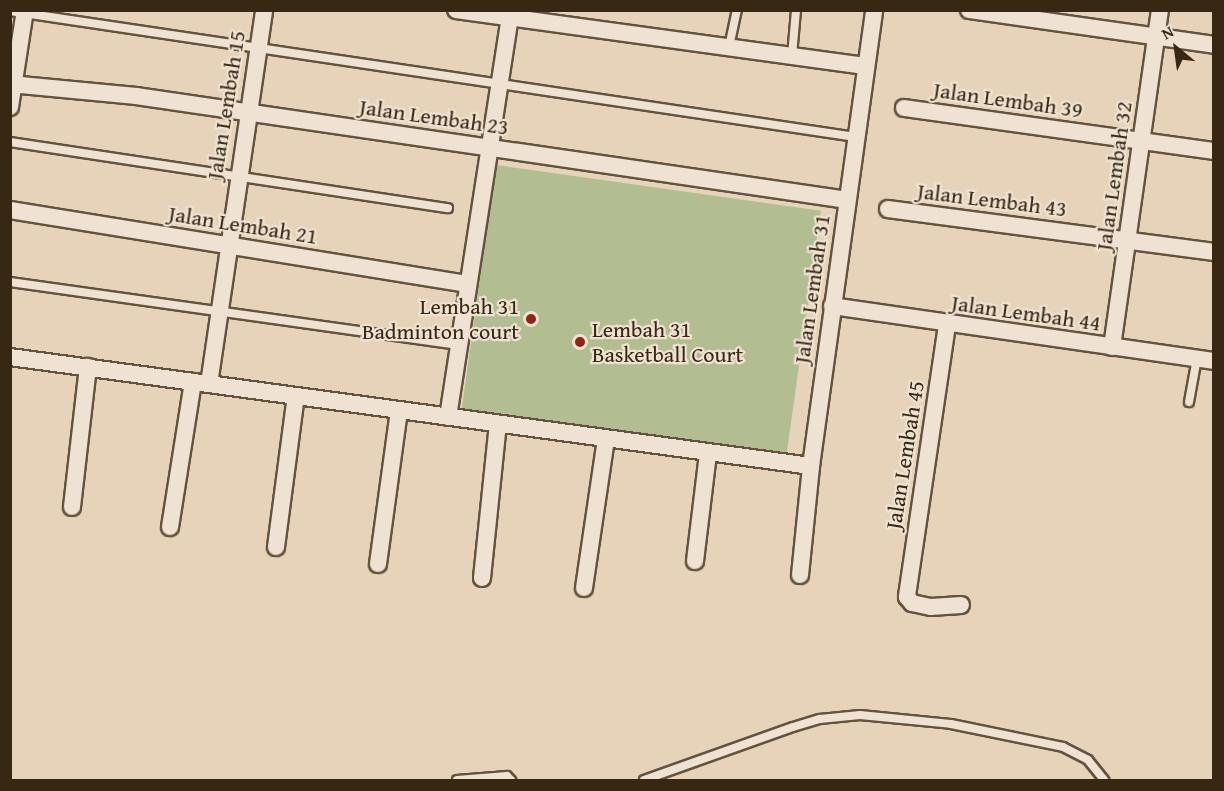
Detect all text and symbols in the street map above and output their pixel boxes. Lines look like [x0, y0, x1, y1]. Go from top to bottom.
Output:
north arrow [1146, 18, 1206, 78]
text: N [1157, 19, 1178, 45]
street label: Jalan Lembah 15 [201, 29, 251, 181]
street label: Jalan Lembah 39 [932, 76, 1084, 124]
street label: Jalan Lembah 23 [358, 93, 510, 141]
street label: Jalan Lembah 32 [1090, 100, 1138, 252]
street label: Jalan Lembah 43 [916, 178, 1068, 222]
street label: Jalan Lembah 21 [167, 200, 319, 250]
street label: Jalan Lembah 31 [788, 213, 836, 365]
street label: Jalan Lembah 44 [950, 289, 1102, 337]
place label: Lembah 31 Badminton court [362, 293, 519, 344]
marker: Lembah 31 Badminton court [524, 312, 538, 326]
place label: Lembah 31 Basketball Court [592, 316, 743, 368]
marker: Lembah 31 Basketball Court [573, 335, 587, 349]
street label: Jalan Lembah 45 [880, 379, 930, 531]

